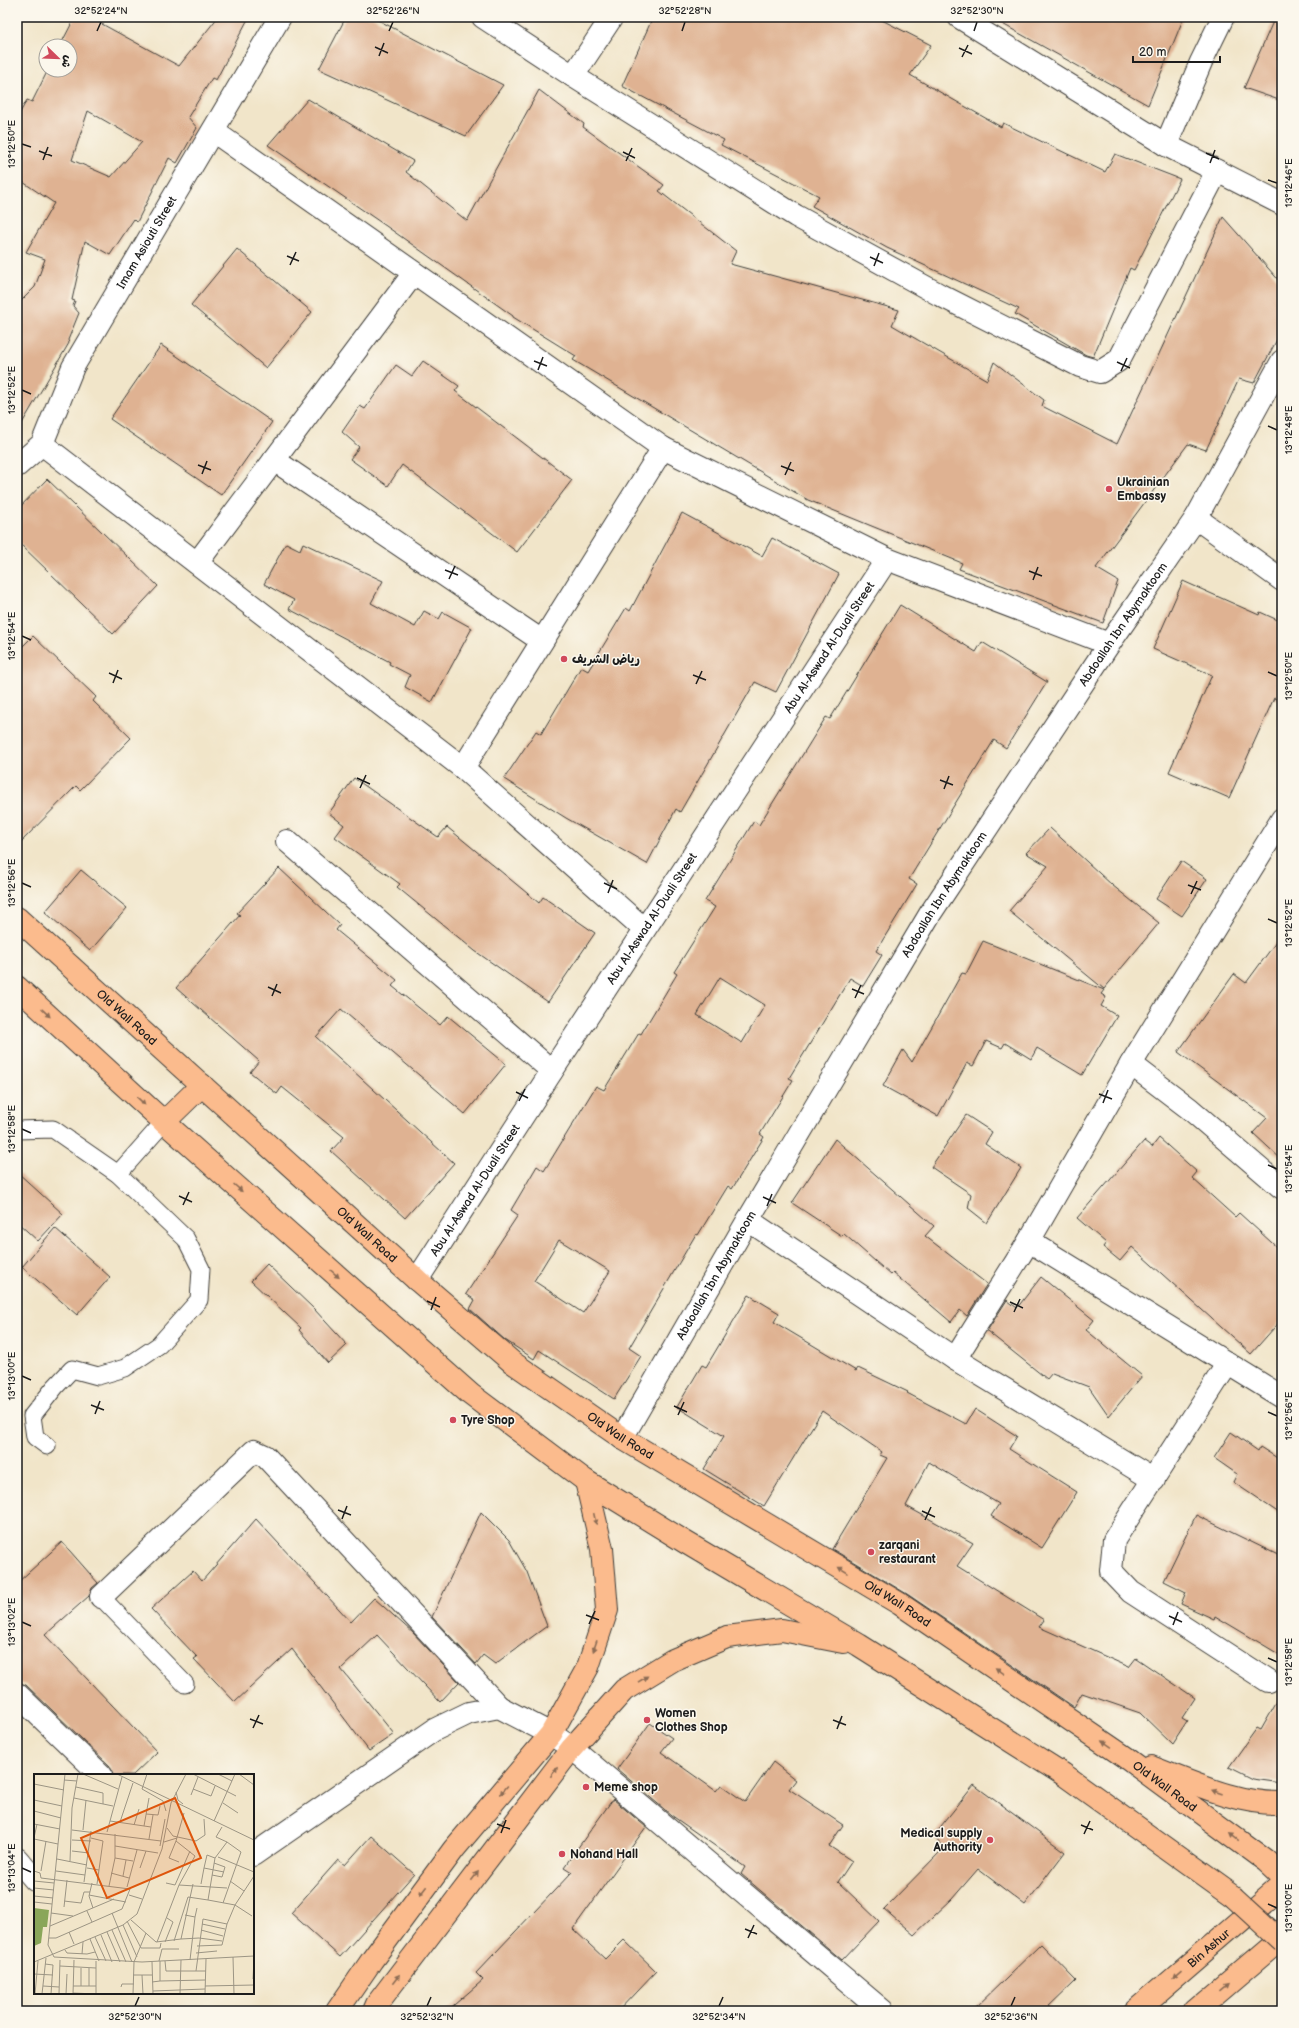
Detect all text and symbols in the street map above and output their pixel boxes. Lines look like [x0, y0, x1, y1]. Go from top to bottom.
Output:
text: 32°52'24"N [74, 5, 128, 17]
text: 32°52'26"N [366, 5, 420, 17]
text: 32°52'28"N [658, 5, 712, 17]
text: 32°52'30"N [950, 5, 1004, 17]
north arrow [38, 38, 78, 78]
scale bar [1133, 38, 1220, 64]
text: 20 m [1139, 45, 1166, 60]
text: ش [58, 54, 75, 70]
text: 13°12'50"E [6, 119, 18, 168]
text: 13°12'46"E [1283, 158, 1295, 207]
street label: Imam Asiouti Street [113, 193, 180, 292]
text: 13°12'52"E [6, 365, 18, 414]
text: 13°12'48"E [1283, 405, 1295, 454]
place label: Ukrainian Embassy [1117, 475, 1170, 504]
marker: Ukrainian Embassy [1104, 484, 1114, 494]
street label: Abdoallah Ibn Abymaktoom [1076, 560, 1171, 689]
street label: Abu Al-Aswad Al-Duali Street [781, 579, 878, 716]
text: 13°12'54"E [6, 611, 18, 660]
text: 13°12'50"E [1283, 651, 1295, 700]
place label: رياض الشريف [572, 652, 640, 667]
marker: رياض الشريف [559, 654, 569, 664]
street label: Abdoallah Ibn Abymaktoom [898, 829, 990, 960]
street label: Abu Al-Aswad Al-Duali Street [603, 850, 700, 987]
text: 13°12'56"E [6, 858, 18, 907]
text: 13°12'52"E [1283, 898, 1295, 947]
street label: Old Wall Road [93, 986, 160, 1048]
one-way arrow [41, 1008, 51, 1018]
one-way arrow [136, 1097, 146, 1106]
text: 13°12'58"E [6, 1104, 18, 1153]
street label: Abu Al-Aswad Al-Duali Street [427, 1121, 523, 1259]
text: 13°12'54"E [1283, 1144, 1295, 1193]
one-way arrow [233, 1184, 243, 1193]
street label: Old Wall Road [334, 1204, 400, 1266]
street label: Abdoallah Ibn Abymaktoom [673, 1208, 759, 1342]
one-way arrow [330, 1270, 340, 1279]
text: 13°13'00"E [6, 1351, 18, 1400]
text: 13°12'56"E [1283, 1391, 1295, 1440]
street label: Old Wall Road [584, 1409, 656, 1463]
place label: Tyre Shop [461, 1413, 515, 1428]
marker: Tyre Shop [448, 1415, 458, 1425]
one-way arrow [592, 1513, 598, 1525]
place label: zarqani restaurant [879, 1538, 936, 1567]
marker: zarqani restaurant [866, 1547, 876, 1557]
one-way arrow [837, 1567, 849, 1574]
street label: Old Wall Road [861, 1577, 934, 1630]
text: 13°13'02"E [6, 1597, 18, 1646]
text: 13°12'58"E [1283, 1637, 1295, 1686]
one-way arrow [592, 1640, 598, 1652]
one-way arrow [994, 1667, 1005, 1674]
one-way arrow [637, 1675, 649, 1682]
place label: Women Clothes Shop [655, 1706, 728, 1735]
marker: Women Clothes Shop [642, 1715, 652, 1725]
one-way arrow [1102, 1740, 1112, 1748]
street label: Old Wall Road [1130, 1758, 1200, 1815]
one-way arrow [550, 1767, 558, 1778]
inset map [34, 1774, 254, 1994]
place label: Meme shop [594, 1780, 658, 1795]
marker: Meme shop [581, 1782, 591, 1792]
one-way arrow [500, 1784, 509, 1795]
one-way arrow [1210, 1788, 1222, 1794]
place label: Medical supply Authority [900, 1826, 982, 1855]
one-way arrow [1229, 1833, 1240, 1842]
marker: Medical supply Authority [985, 1835, 995, 1845]
text: 13°13'04"E [6, 1843, 18, 1893]
place label: Nohand Hall [570, 1847, 638, 1862]
marker: Nohand Hall [557, 1849, 567, 1859]
one-way arrow [471, 1870, 479, 1881]
text: 13°13'00"E [1283, 1883, 1295, 1932]
one-way arrow [419, 1886, 427, 1897]
street label: Bin Ashur [1184, 1925, 1234, 1971]
one-way arrow [1173, 1969, 1182, 1978]
one-way arrow [392, 1974, 400, 1984]
one-way arrow [1219, 1981, 1230, 1990]
text: 32°52'30"N [108, 2011, 162, 2023]
text: 32°52'32"N [400, 2011, 454, 2023]
text: 32°52'34"N [692, 2011, 746, 2023]
text: 32°52'36"N [984, 2011, 1038, 2023]

